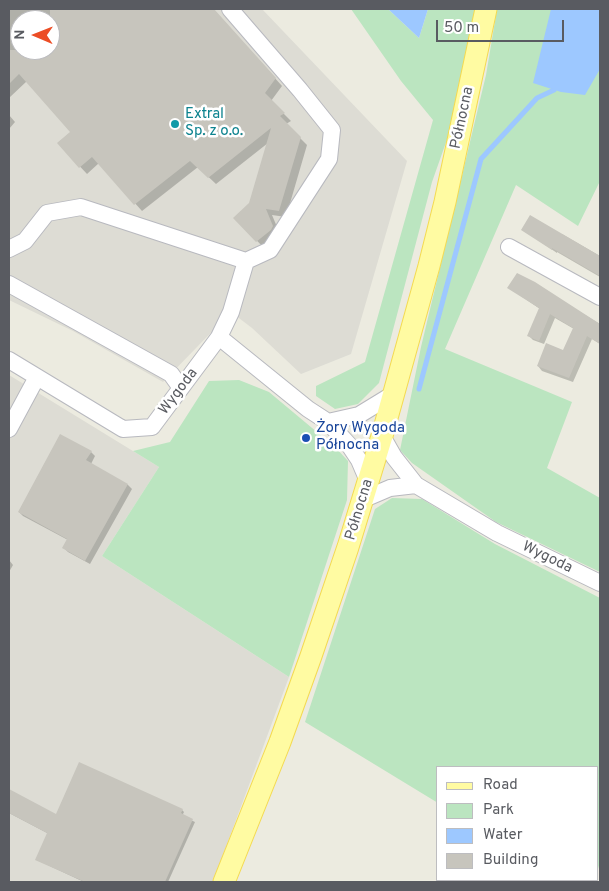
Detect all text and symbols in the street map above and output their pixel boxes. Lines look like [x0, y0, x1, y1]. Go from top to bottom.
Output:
north arrow [10, 10, 60, 60]
scale bar [439, 10, 566, 42]
text: 50 m [444, 19, 479, 38]
text: N [12, 30, 29, 40]
street label: Północna [448, 85, 478, 151]
place label: Extral Sp. z o.o. [185, 106, 243, 141]
marker: Extral Sp. z o.o. [169, 118, 181, 130]
street label: Wygoda [156, 365, 202, 419]
place label: Żory Wygoda Północna [316, 420, 405, 455]
marker: Żory Wygoda Północna [300, 432, 312, 444]
street label: Północna [342, 477, 378, 543]
street label: Wygoda [519, 538, 575, 578]
legend [436, 766, 599, 881]
text: Road [483, 776, 518, 795]
text: Park [483, 801, 514, 820]
text: Water [483, 826, 522, 845]
text: Building [483, 851, 538, 870]

